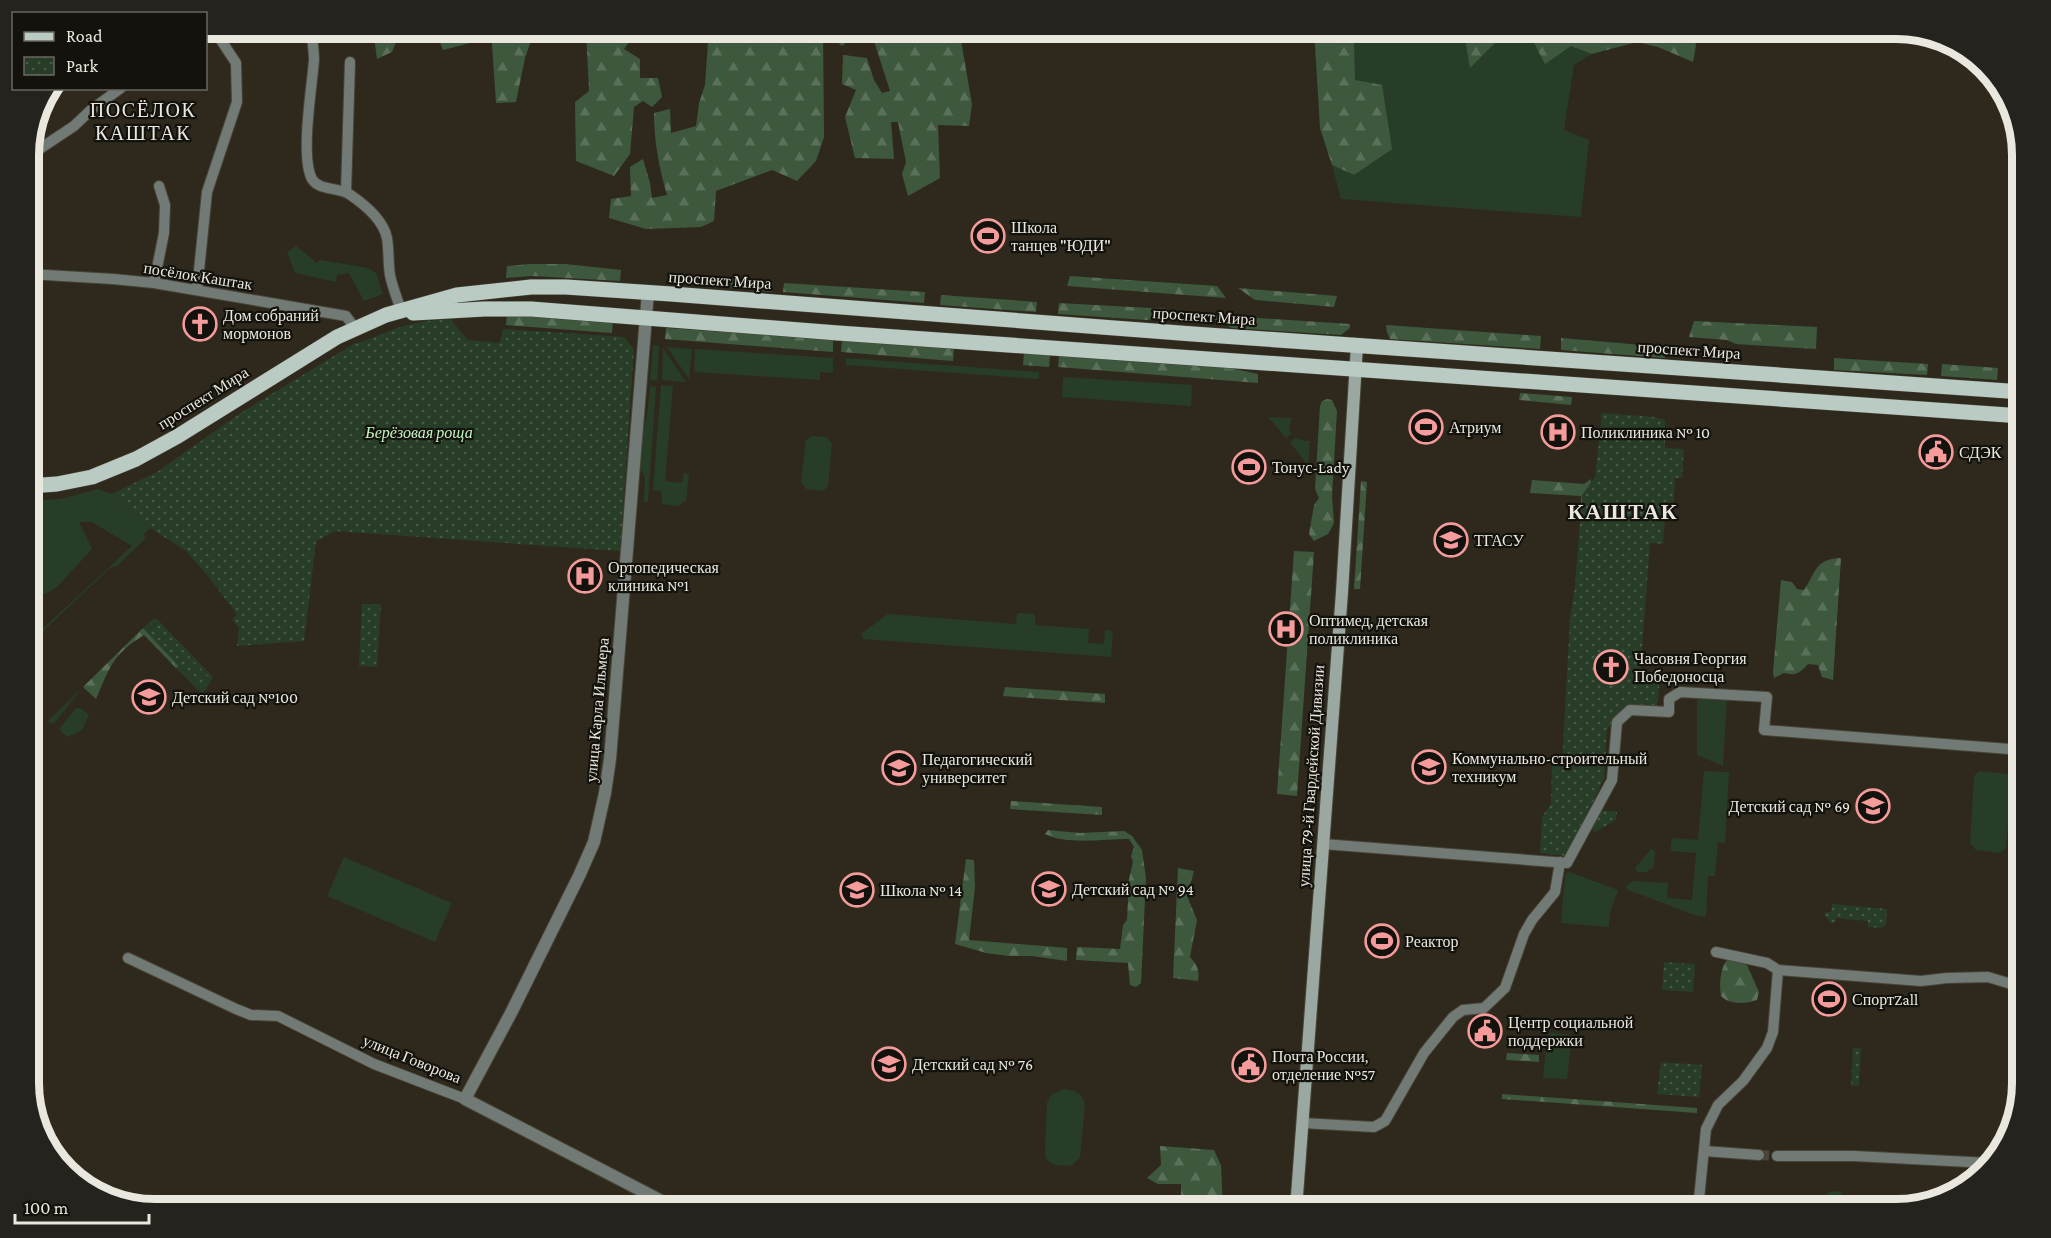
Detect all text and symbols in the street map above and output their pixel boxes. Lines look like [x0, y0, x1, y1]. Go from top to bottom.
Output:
legend [12, 12, 207, 90]
text: Road [66, 26, 103, 46]
text: Park [66, 56, 98, 76]
district label: ПОСЁЛОК КАШТАК [90, 99, 196, 144]
sports icon: Школа танцев "ЮДИ" [970, 218, 1006, 254]
place label: Школа танцев "ЮДИ" [1011, 219, 1111, 255]
street label: посёлок Каштак [142, 259, 254, 293]
street label: проспект Мира [668, 268, 772, 293]
street label: проспект Мира [1152, 304, 1256, 329]
church icon: Дом собраний мормонов [182, 306, 218, 342]
place label: Дом собраний мормонов [223, 307, 319, 343]
street label: проспект Мира [1637, 338, 1741, 363]
street label: проспект Мира [155, 363, 252, 433]
sports icon: Атриум [1408, 409, 1444, 445]
hospital icon: Поликлиника № 10 [1540, 414, 1576, 450]
place label: Атриум [1449, 419, 1501, 437]
park label: Берёзовая роща [364, 424, 473, 442]
place label: Поликлиника № 10 [1581, 424, 1710, 441]
public building icon: СДЭК [1918, 434, 1954, 470]
place label: СДЭК [1959, 444, 2002, 462]
sports icon: Тонус-Lady [1231, 449, 1267, 485]
place label: Тонус-Lady [1272, 459, 1350, 477]
district label: КАШТАК [1568, 499, 1678, 524]
school or university icon: ТГАСУ [1433, 522, 1469, 558]
place label: ТГАСУ [1474, 532, 1525, 549]
hospital icon: Ортопедическая клиника №1 [567, 558, 603, 594]
place label: Ортопедическая клиника №1 [608, 559, 720, 594]
hospital icon: Оптимед, детская поликлиника [1268, 611, 1304, 647]
place label: Оптимед, детская поликлиника [1309, 612, 1429, 647]
street label: улица Карла Ильмера [582, 637, 613, 783]
church icon: Часовня Георгия Победоносца [1593, 649, 1629, 685]
place label: Часовня Георгия Победоносца [1634, 650, 1747, 686]
street label: улица 79-й Гвардейской Дивизии [1295, 664, 1328, 888]
school or university icon: Детский сад №100 [131, 679, 167, 715]
place label: Детский сад №100 [172, 689, 298, 707]
school or university icon: Коммунально-строительный техникум [1411, 749, 1447, 785]
school or university icon: Педагогический университет [881, 750, 917, 786]
place label: Коммунально-строительный техникум [1452, 750, 1648, 786]
place label: Педагогический университет [922, 751, 1033, 787]
school or university icon: Детский сад № 69 [1855, 788, 1891, 824]
place label: Детский сад № 69 [1728, 798, 1850, 816]
school or university icon: Детский сад № 94 [1031, 871, 1067, 907]
school or university icon: Школа № 14 [839, 872, 875, 908]
place label: Детский сад № 94 [1072, 881, 1194, 899]
place label: Школа № 14 [880, 882, 962, 899]
sports icon: Реактор [1364, 923, 1400, 959]
place label: Реактор [1405, 933, 1458, 951]
sports icon: СпортZall [1811, 981, 1847, 1017]
place label: СпортZall [1852, 991, 1918, 1009]
public building icon: Центр социальной поддержки [1467, 1013, 1503, 1049]
place label: Центр социальной поддержки [1508, 1014, 1634, 1050]
street label: улица Говорова [360, 1032, 464, 1087]
school or university icon: Детский сад № 76 [871, 1046, 907, 1082]
public building icon: Почта России, отделение №57 [1231, 1047, 1267, 1083]
place label: Почта России, отделение №57 [1272, 1048, 1376, 1084]
place label: Детский сад № 76 [912, 1056, 1033, 1074]
scale bar [15, 1187, 148, 1225]
text: 100 m [24, 1198, 69, 1218]

